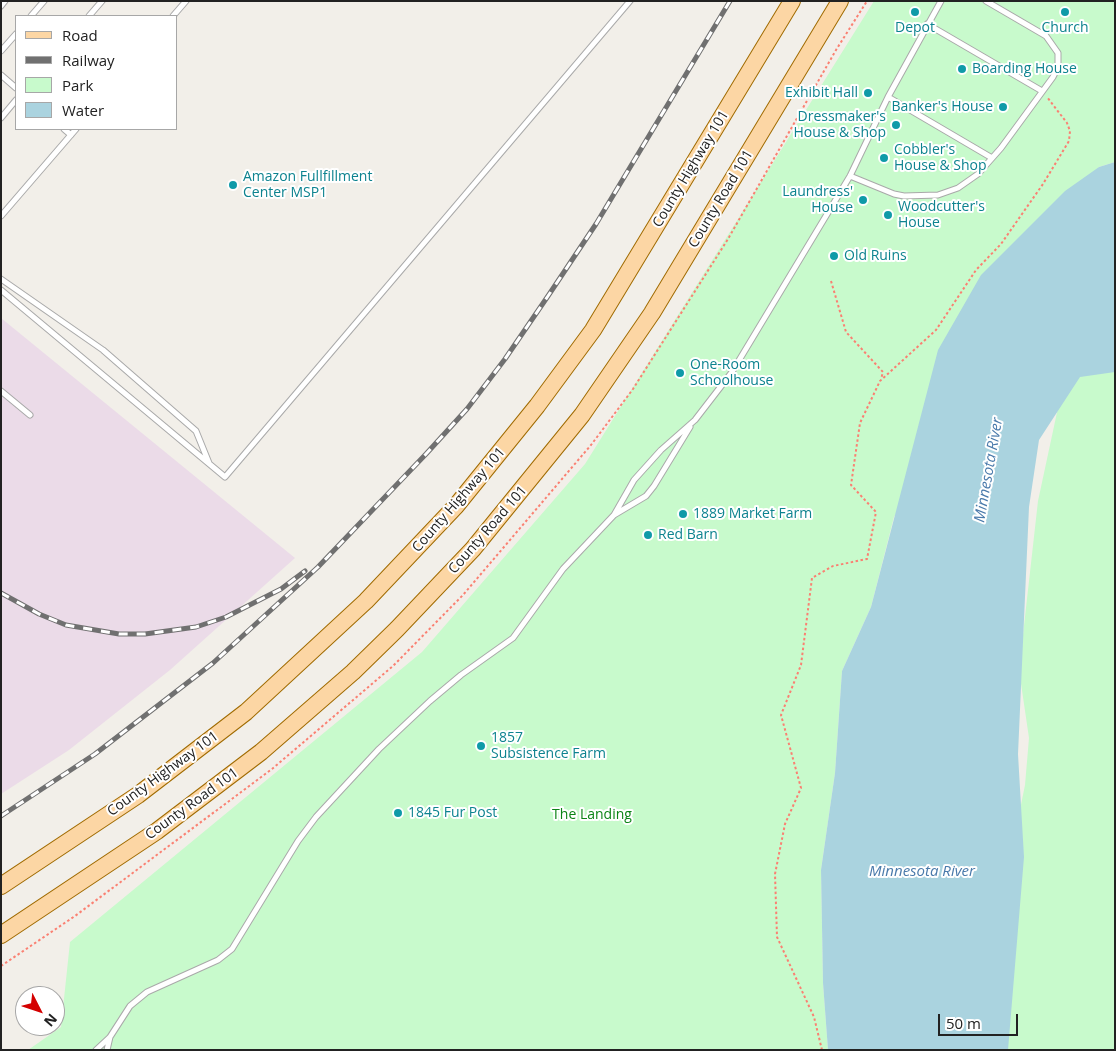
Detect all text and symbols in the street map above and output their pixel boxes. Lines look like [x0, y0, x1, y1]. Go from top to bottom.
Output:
marker: Depot [909, 6, 921, 18]
marker: Church [1059, 6, 1071, 18]
legend [15, 15, 178, 130]
place label: Depot [895, 20, 935, 36]
place label: Church [1041, 20, 1089, 36]
text: Road [62, 25, 98, 45]
text: Railway [62, 50, 115, 70]
place label: Boarding House [972, 61, 1077, 77]
marker: Boarding House [956, 63, 968, 75]
text: Park [62, 75, 93, 95]
place label: Exhibit Hall [785, 85, 858, 101]
marker: Exhibit Hall [862, 87, 874, 99]
place label: Banker's House [891, 99, 993, 115]
text: Water [62, 100, 104, 120]
marker: Banker's House [997, 101, 1009, 113]
street label: County Highway 101 [649, 108, 733, 230]
place label: Dressmaker's House & Shop [793, 109, 886, 142]
marker: Dressmaker's House & Shop [890, 119, 902, 131]
place label: Cobbler's House & Shop [894, 142, 987, 174]
street label: County Road 101 [685, 147, 757, 251]
marker: Cobbler's House & Shop [878, 152, 890, 164]
place label: Amazon Fullfillment Center MSP1 [243, 169, 372, 202]
marker: Amazon Fullfillment Center MSP1 [227, 179, 239, 191]
place label: Laundress' House [782, 184, 853, 216]
marker: Laundress' House [857, 194, 869, 206]
place label: Woodcutter's House [898, 199, 985, 232]
marker: Woodcutter's House [882, 209, 894, 221]
place label: Old Ruins [844, 248, 907, 264]
marker: Old Ruins [828, 250, 840, 262]
place label: One-Room Schoolhouse [690, 357, 773, 390]
marker: One-Room Schoolhouse [674, 367, 686, 379]
water label: Minnesota River [971, 416, 1007, 524]
street label: County Highway 101 [409, 444, 509, 556]
street label: County Road 101 [445, 483, 531, 577]
place label: 1889 Market Farm [693, 506, 812, 522]
marker: 1889 Market Farm [677, 508, 689, 520]
place label: Red Barn [658, 527, 718, 543]
marker: Red Barn [642, 529, 654, 541]
street label: County Highway 101 [104, 728, 222, 820]
place label: 1857 Subsistence Farm [491, 730, 606, 762]
marker: 1857 Subsistence Farm [475, 740, 487, 752]
street label: County Road 101 [142, 765, 242, 843]
place label: 1845 Fur Post [408, 805, 497, 821]
marker: 1845 Fur Post [392, 807, 404, 819]
park label: The Landing [552, 807, 632, 823]
water label: Minnesota River [869, 863, 975, 881]
north arrow [15, 986, 65, 1036]
scale bar [941, 1004, 1021, 1036]
text: N [40, 1010, 62, 1031]
text: 50 m [946, 1013, 981, 1033]

